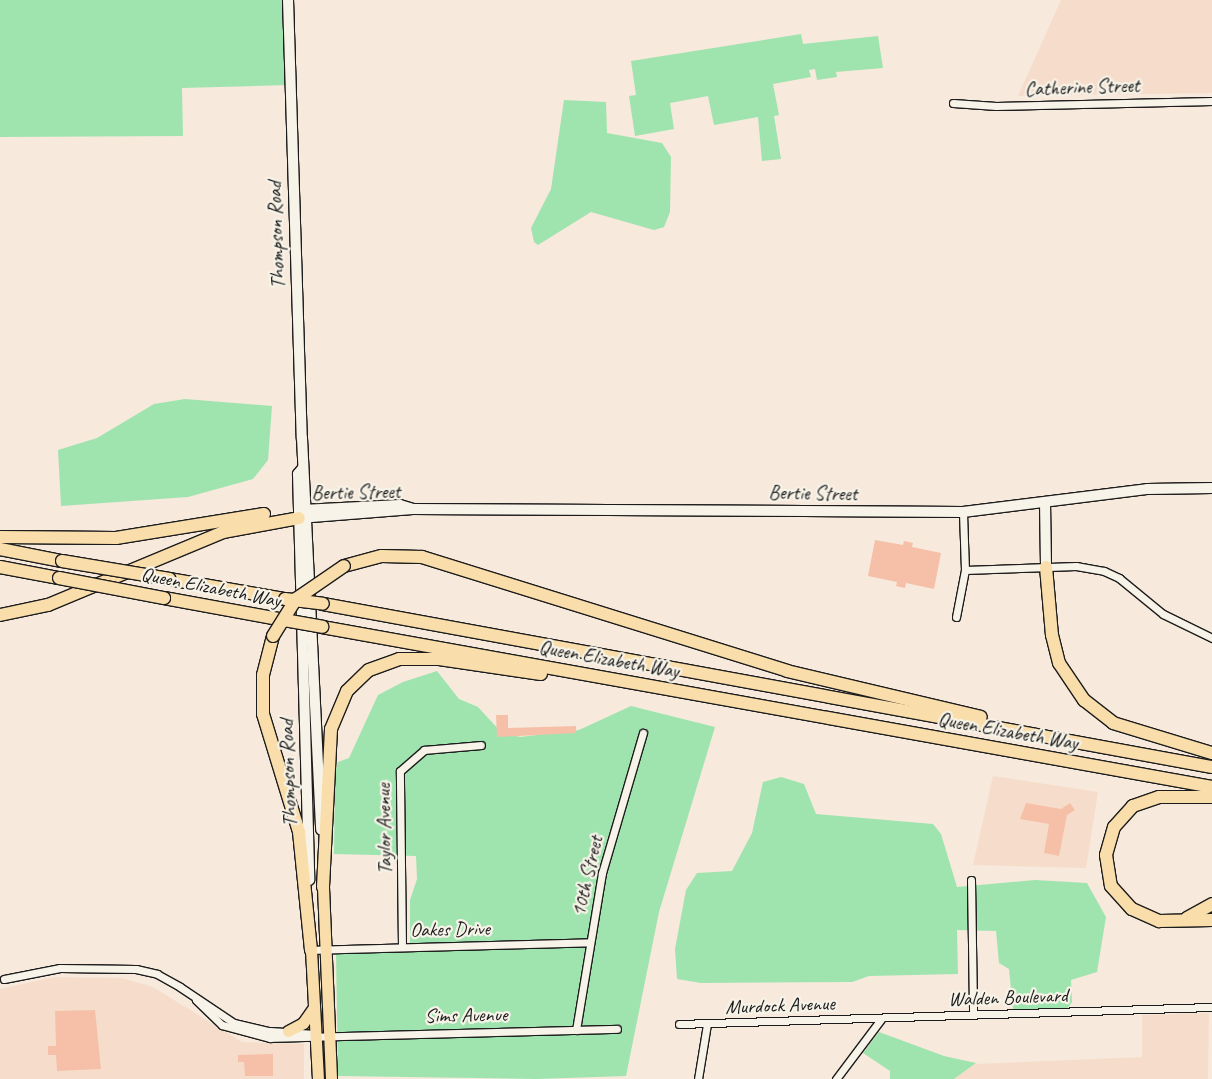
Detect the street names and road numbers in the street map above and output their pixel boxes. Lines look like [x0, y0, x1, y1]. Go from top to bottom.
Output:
street label: Catherine Street [1024, 73, 1140, 101]
street label: Thompson Road [262, 181, 290, 289]
street label: Bertie Street [311, 479, 401, 505]
street label: Bertie Street [768, 480, 858, 506]
street label: Queen Elizabeth Way [139, 562, 283, 612]
street label: Queen Elizabeth Way [537, 635, 681, 683]
street label: Queen Elizabeth Way [936, 707, 1080, 755]
street label: Thompson Road [274, 719, 302, 827]
street label: Taylor Avenue [371, 783, 397, 875]
street label: 10th Street [566, 833, 608, 919]
street label: Oakes Drive [410, 916, 490, 942]
street label: Walden Boulevard [948, 983, 1068, 1011]
street label: Murdock Avenue [725, 991, 835, 1019]
street label: Sims Avenue [424, 1002, 508, 1028]

